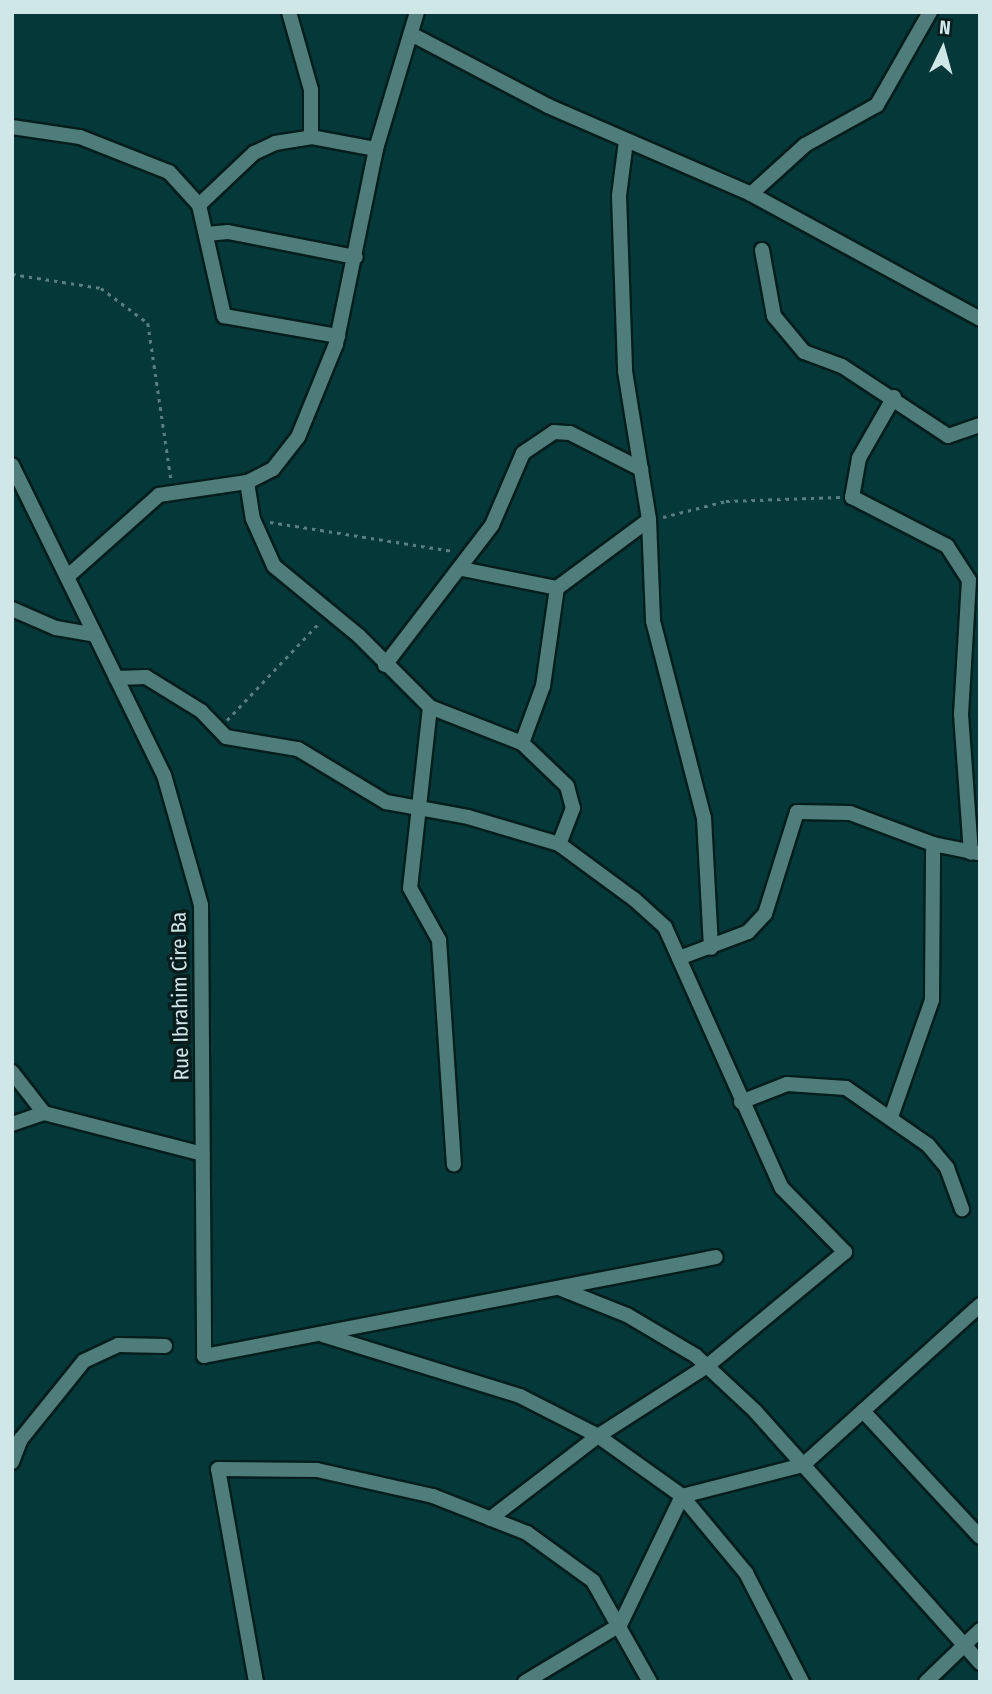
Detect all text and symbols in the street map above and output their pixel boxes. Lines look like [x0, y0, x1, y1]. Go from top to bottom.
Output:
north arrow [908, 14, 978, 84]
text: N [938, 16, 952, 40]
street label: Rue Ibrahim Cire Ba [166, 911, 194, 1081]

